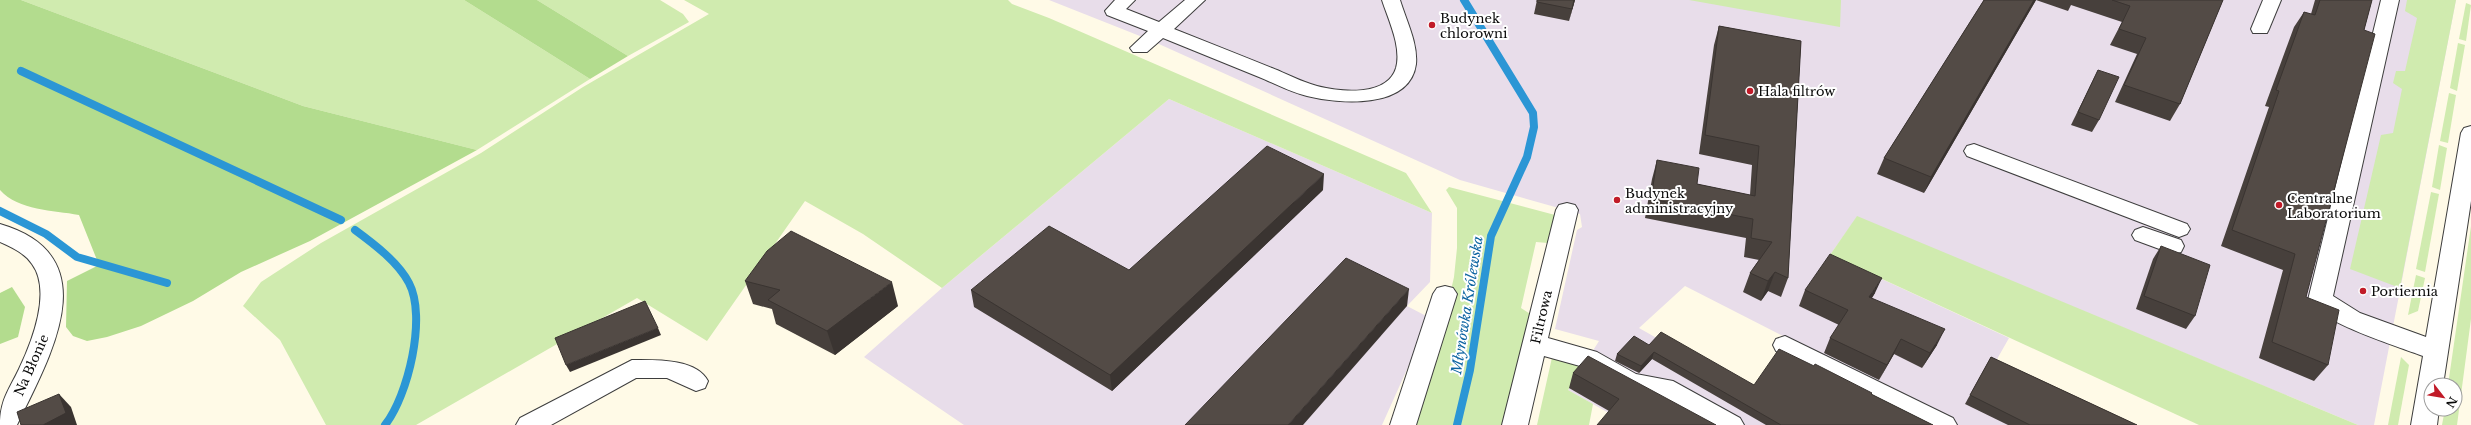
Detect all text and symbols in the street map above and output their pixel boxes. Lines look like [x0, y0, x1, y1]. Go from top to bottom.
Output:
place label: Budynek chlorowni [1440, 10, 1508, 42]
marker: Budynek chlorowni [1427, 20, 1437, 30]
place label: Hala filtrów [1758, 83, 1835, 100]
marker: Hala filtrów [1745, 86, 1755, 96]
place label: Budynek administracyjny [1625, 185, 1734, 217]
place label: Centralne Laboratorium [2287, 190, 2381, 222]
marker: Budynek administracyjny [1612, 195, 1622, 205]
marker: Centralne Laboratorium [2274, 200, 2284, 210]
water label: Młynówka Królewska [1447, 235, 1487, 376]
place label: Portiernia [2371, 283, 2439, 300]
marker: Portiernia [2358, 286, 2368, 296]
street label: Filtrowa [1527, 288, 1556, 346]
street label: Na Błonie [10, 332, 53, 399]
north arrow [2423, 377, 2463, 417]
text: N [2443, 394, 2460, 411]

